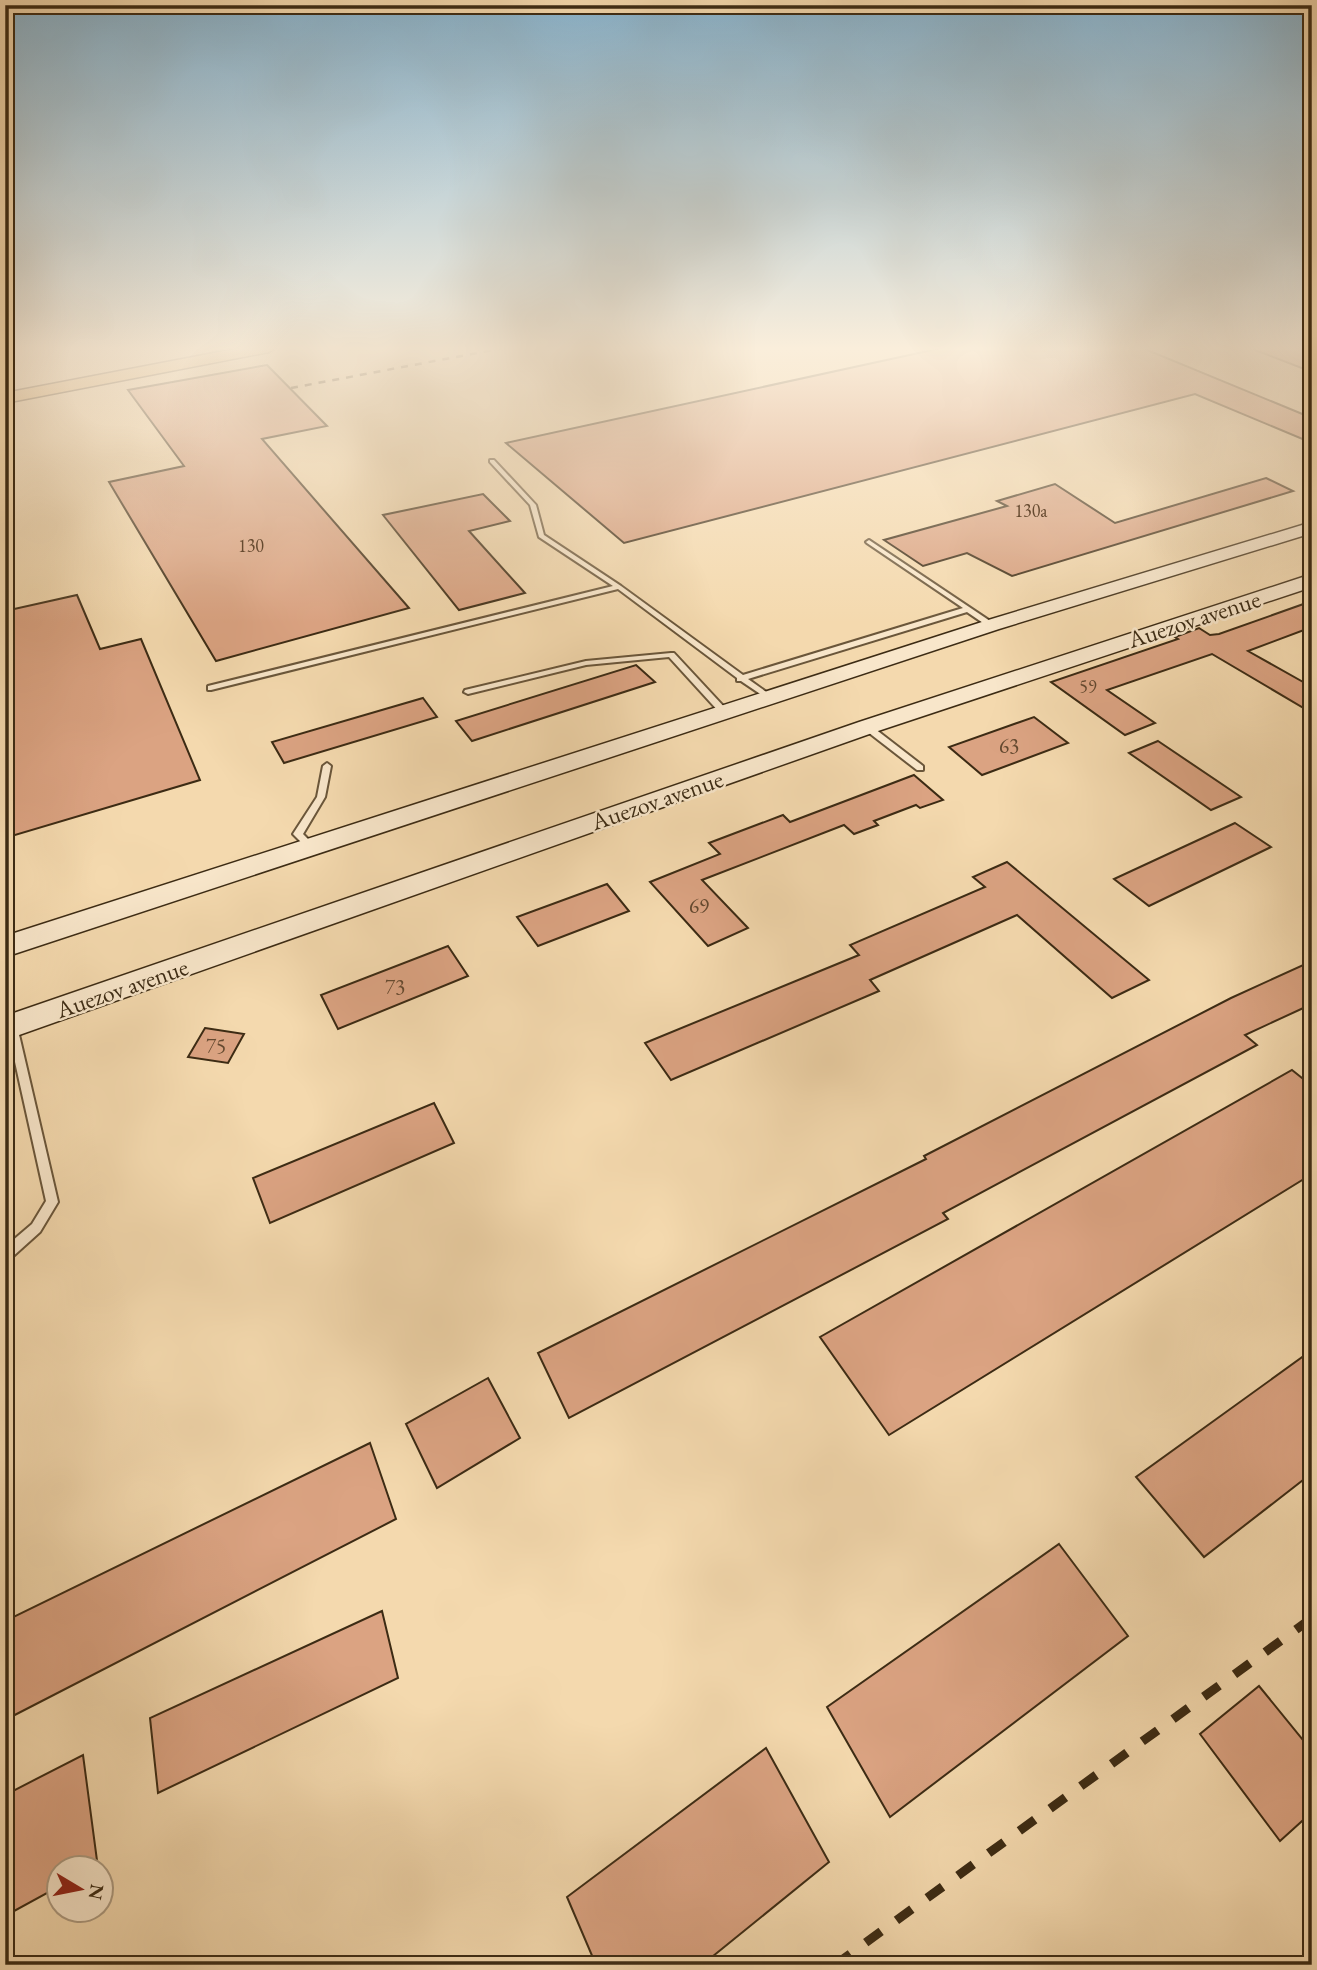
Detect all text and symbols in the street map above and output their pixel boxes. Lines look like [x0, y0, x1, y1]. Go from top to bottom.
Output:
house number: 130а [1014, 499, 1048, 522]
house number: 130 [238, 534, 264, 557]
street label: Auezov avenue [1123, 583, 1264, 655]
house number: 59 [1079, 675, 1097, 698]
house number: 63 [999, 732, 1019, 759]
street label: Auezov avenue [586, 763, 727, 837]
house number: 69 [689, 892, 709, 919]
street label: Auezov avenue [51, 951, 192, 1025]
house number: 73 [385, 973, 405, 1000]
house number: 75 [206, 1032, 226, 1059]
north arrow [46, 1854, 116, 1924]
text: N [82, 1882, 110, 1902]

